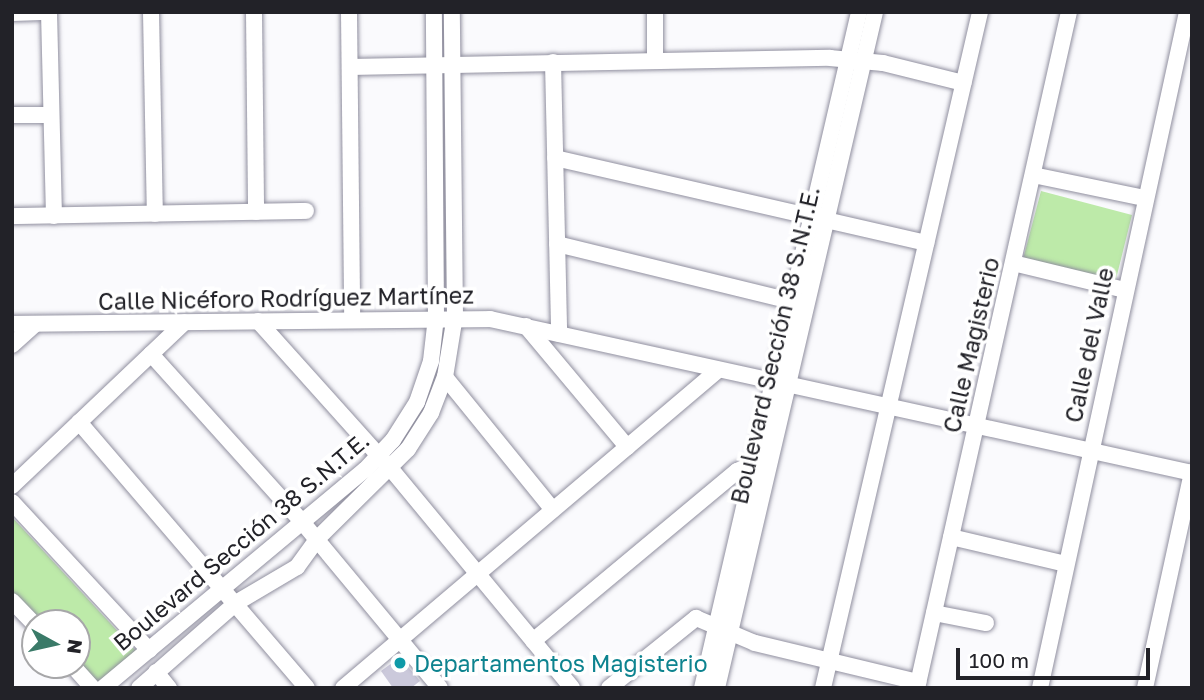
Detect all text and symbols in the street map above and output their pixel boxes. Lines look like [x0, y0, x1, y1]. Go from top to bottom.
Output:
street label: Boulevard Sección 38 S.N.T.E. [725, 183, 825, 507]
street label: Calle Magisterio [937, 255, 1005, 435]
street label: Calle del Valle [1059, 265, 1119, 425]
street label: Calle Nicéforo Rodríguez Martínez [98, 281, 474, 315]
street label: Boulevard Sección 38 S.N.T.E. [107, 426, 375, 656]
north arrow [21, 609, 91, 679]
scale bar [959, 634, 1153, 678]
text: N [63, 638, 88, 655]
text: 100 m [969, 647, 1029, 673]
place label: Departamentos Magisterio [414, 649, 708, 677]
marker: Departamentos Magisterio [392, 655, 408, 671]

